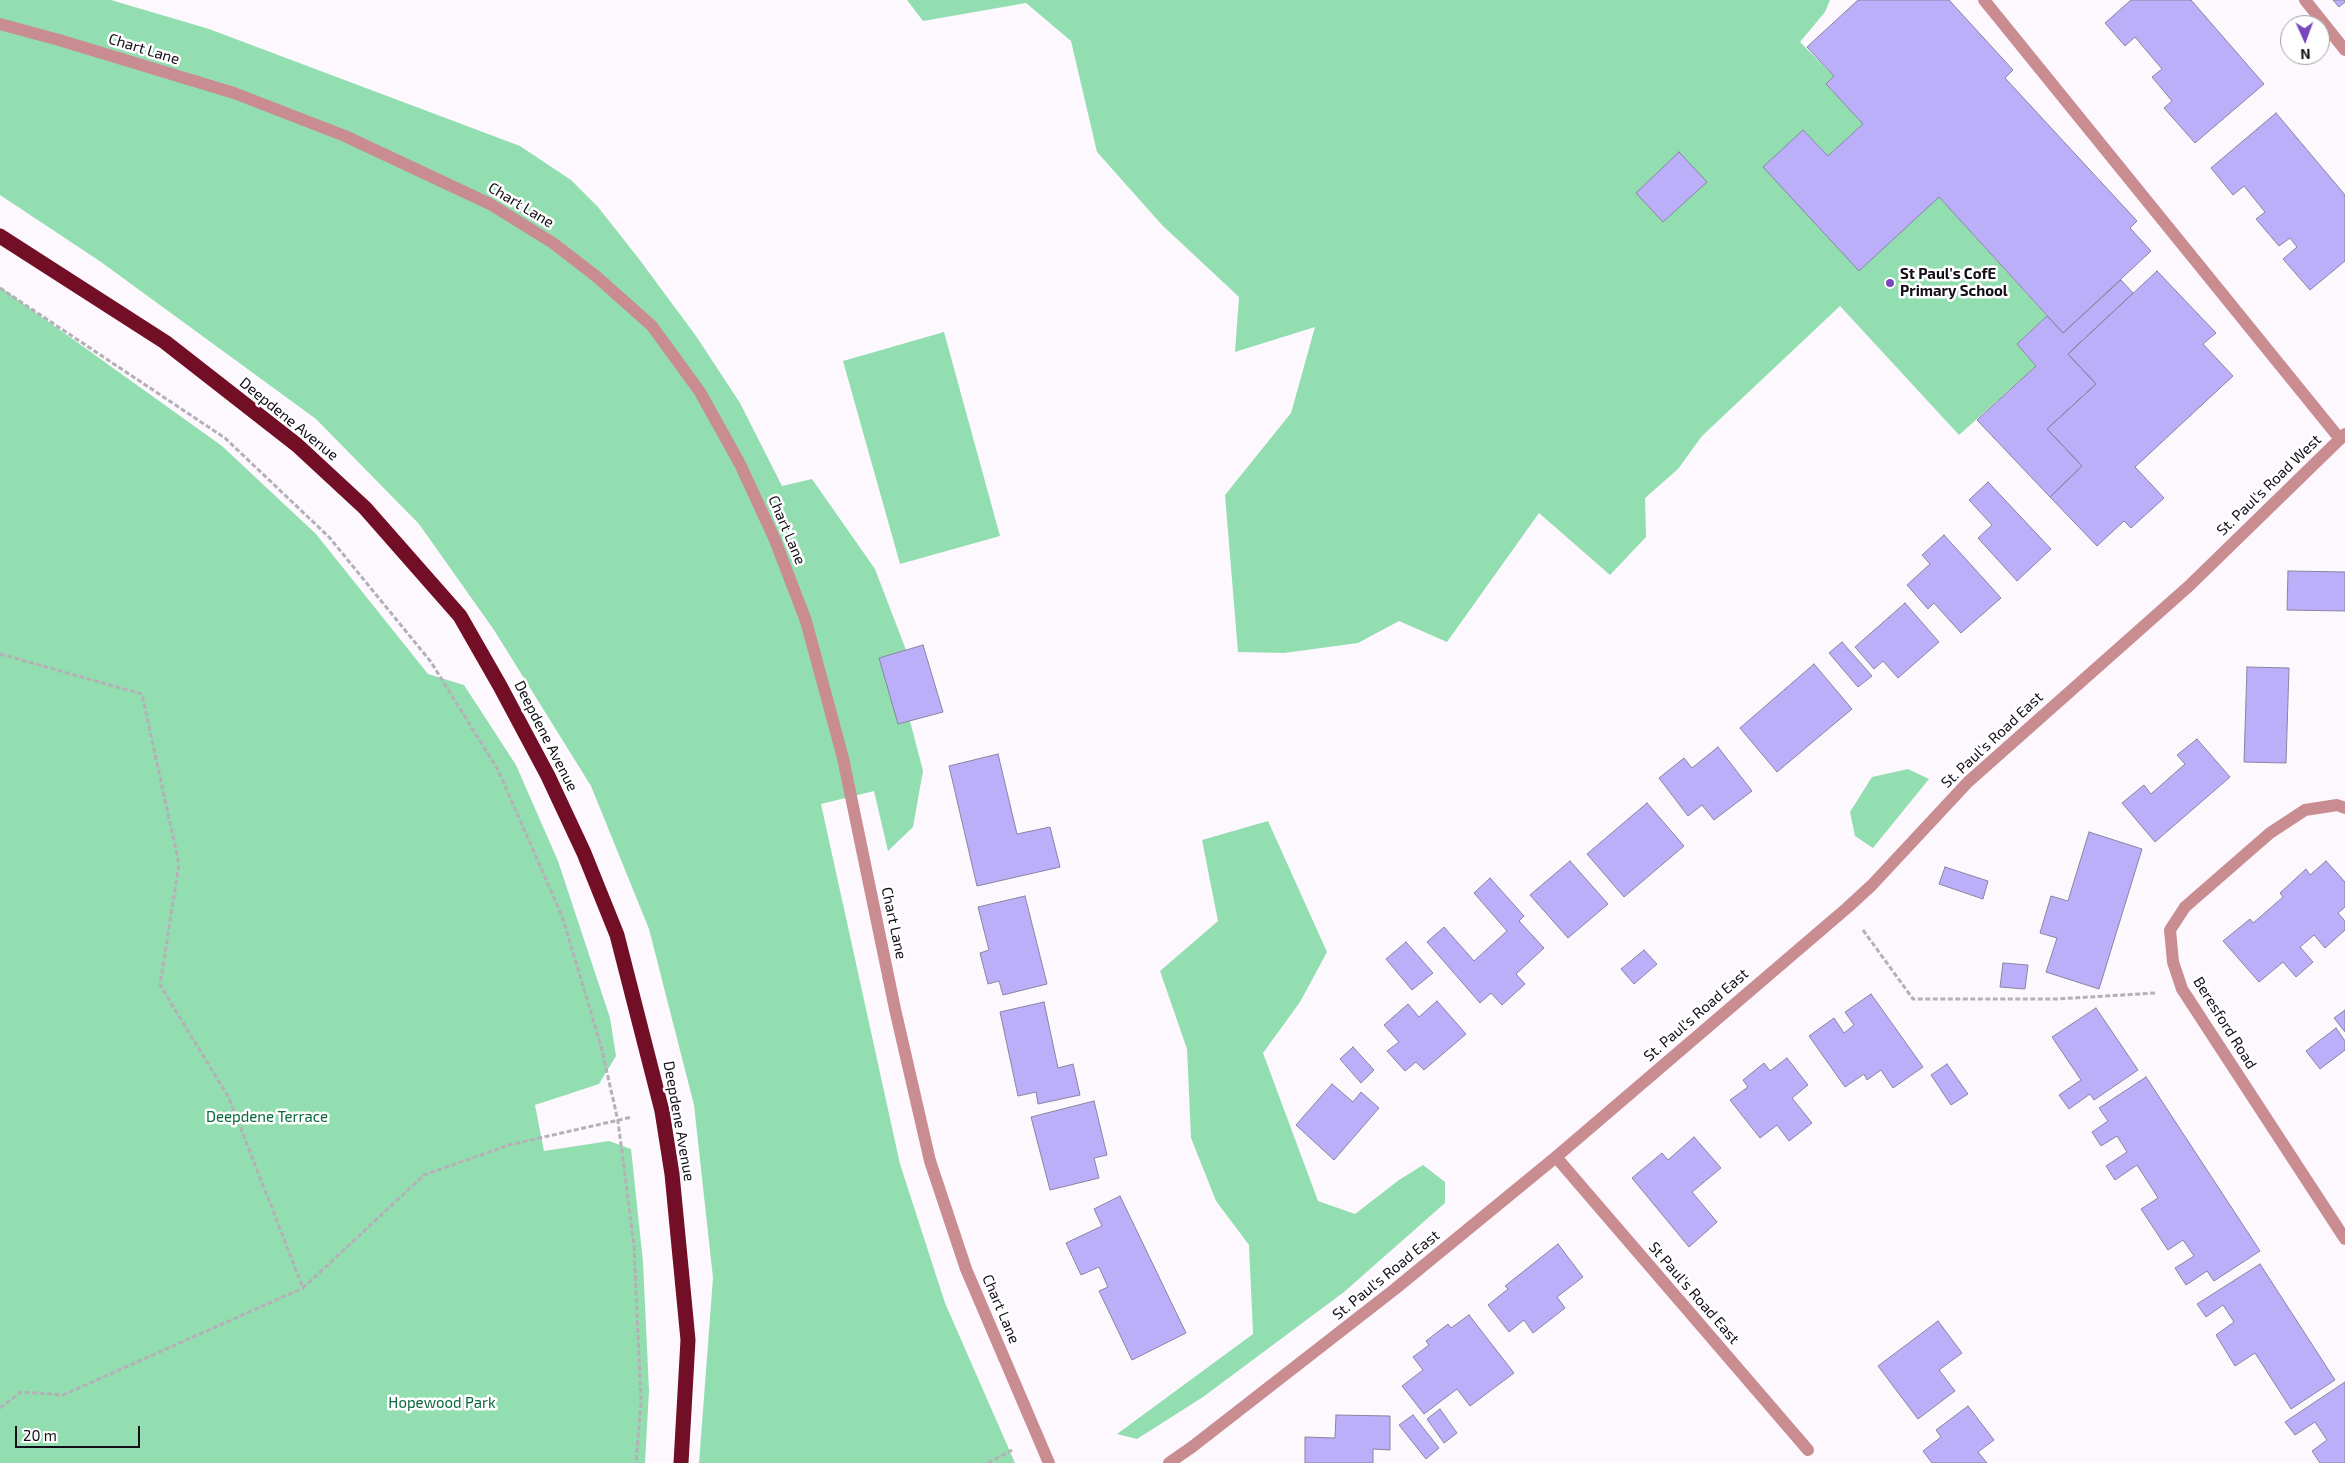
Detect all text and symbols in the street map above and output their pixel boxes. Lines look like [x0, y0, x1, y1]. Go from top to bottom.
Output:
north arrow [2280, 15, 2330, 65]
street label: Chart Lane [106, 30, 182, 68]
text: N [2300, 46, 2311, 63]
street label: Chart Lane [485, 178, 557, 232]
place label: St Paul's CofE Primary School [1900, 265, 2008, 300]
marker: St Paul's CofE Primary School [1884, 277, 1896, 289]
street label: Deepdene Avenue [236, 374, 342, 464]
street label: St. Paul's Road West [2213, 431, 2325, 539]
street label: Chart Lane [764, 493, 810, 567]
street label: Deepdene Avenue [510, 678, 582, 794]
street label: St. Paul's Road East [1937, 688, 2047, 792]
street label: Chart Lane [878, 885, 910, 961]
street label: St. Paul's Road East [1640, 965, 1752, 1065]
street label: Beresford Road [2189, 974, 2261, 1072]
street label: Deepdene Avenue [660, 1059, 698, 1183]
park label: Deepdene Terrace [206, 1108, 328, 1126]
street label: St. Paul's Road East [1329, 1226, 1443, 1324]
street label: St Paul's Road East [1645, 1238, 1743, 1348]
street label: Chart Lane [978, 1272, 1024, 1346]
park label: Hopewood Park [388, 1394, 496, 1412]
scale bar [18, 1416, 142, 1448]
text: 20 m [23, 1426, 57, 1444]

